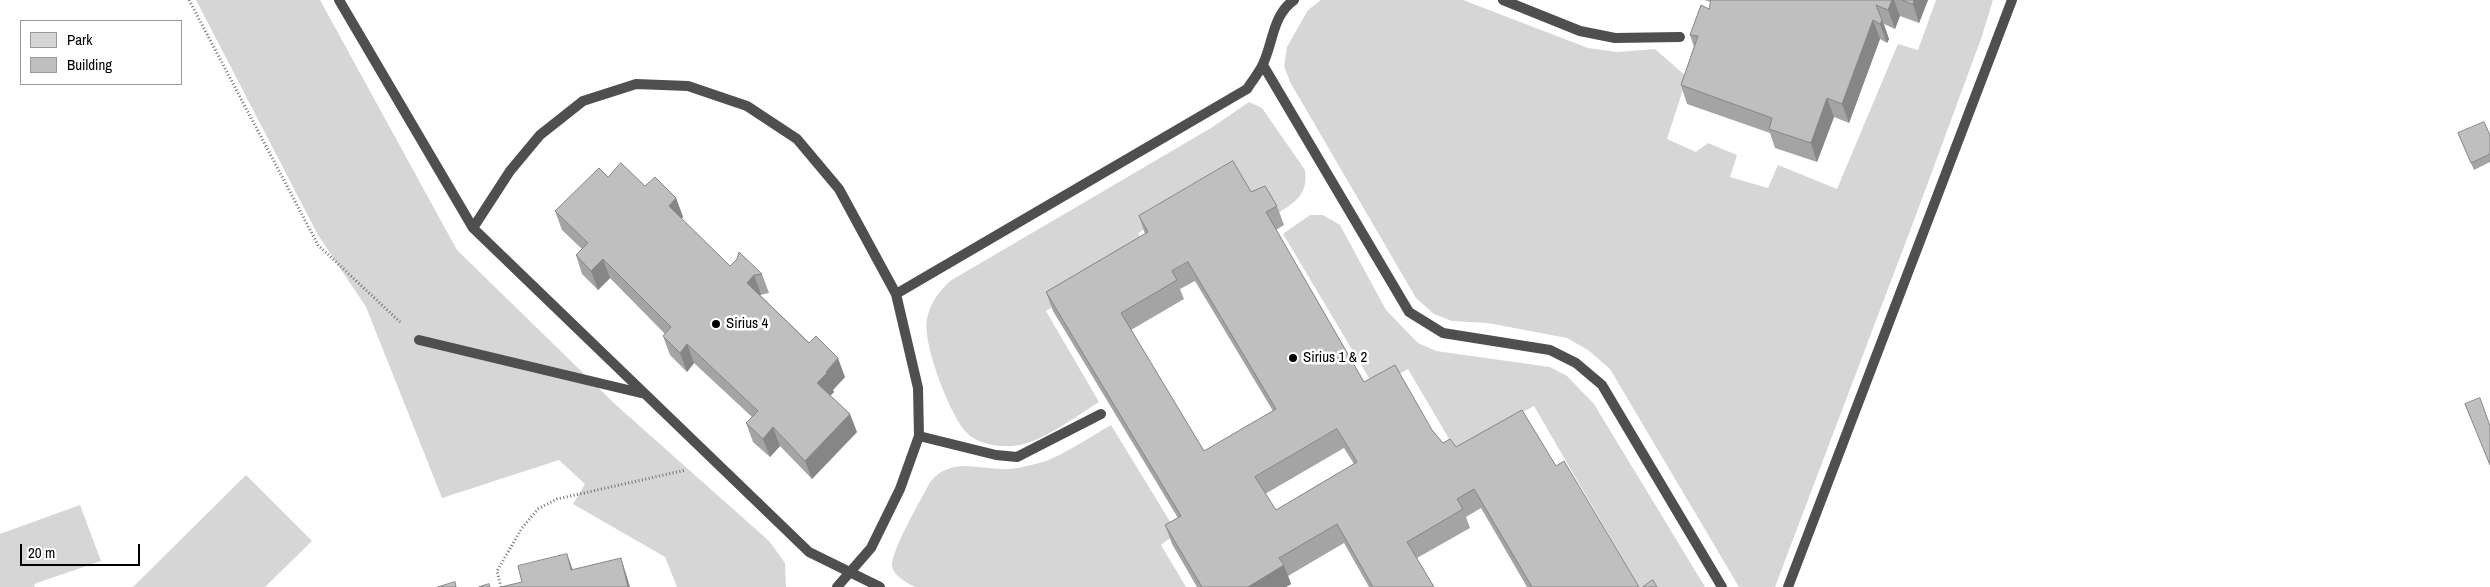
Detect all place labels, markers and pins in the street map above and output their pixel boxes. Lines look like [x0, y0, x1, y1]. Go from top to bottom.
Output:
place label: Sirius 4 [726, 315, 768, 333]
marker: Sirius 4 [710, 318, 722, 330]
place label: Sirius 1 & 2 [1303, 349, 1367, 367]
marker: Sirius 1 & 2 [1287, 352, 1299, 364]

